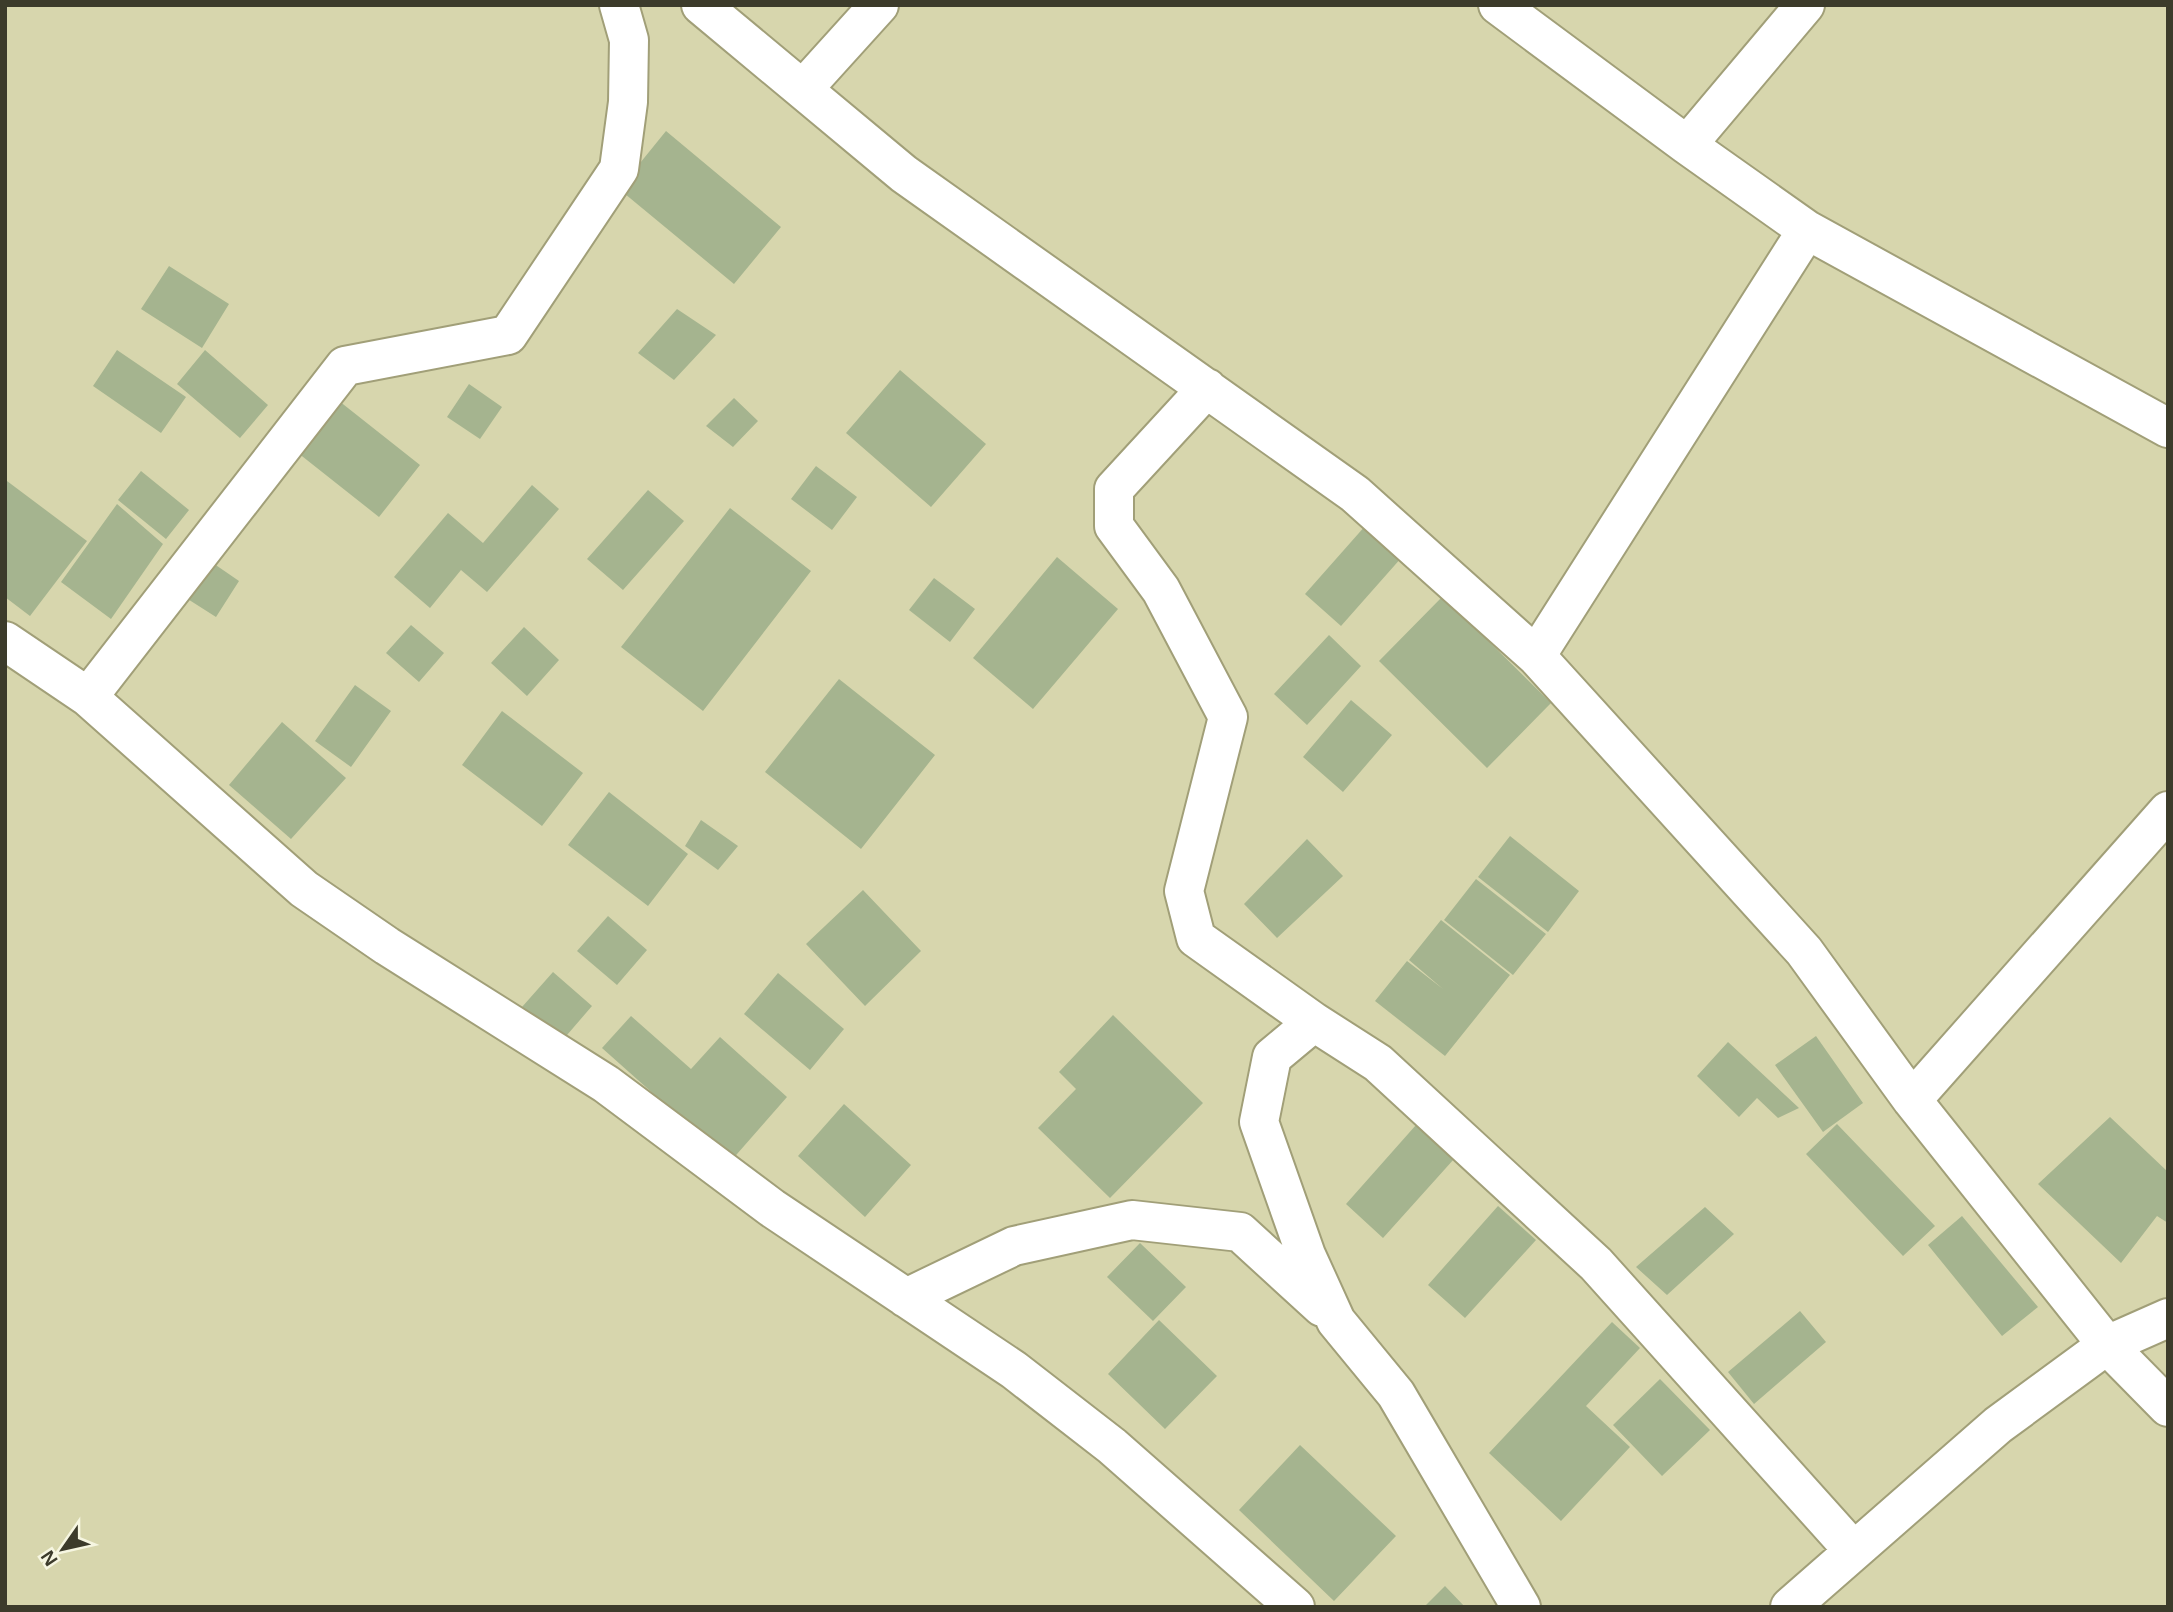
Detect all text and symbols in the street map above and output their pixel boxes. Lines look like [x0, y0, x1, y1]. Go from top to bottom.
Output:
north arrow [28, 1514, 98, 1584]
text: N [37, 1547, 62, 1570]

